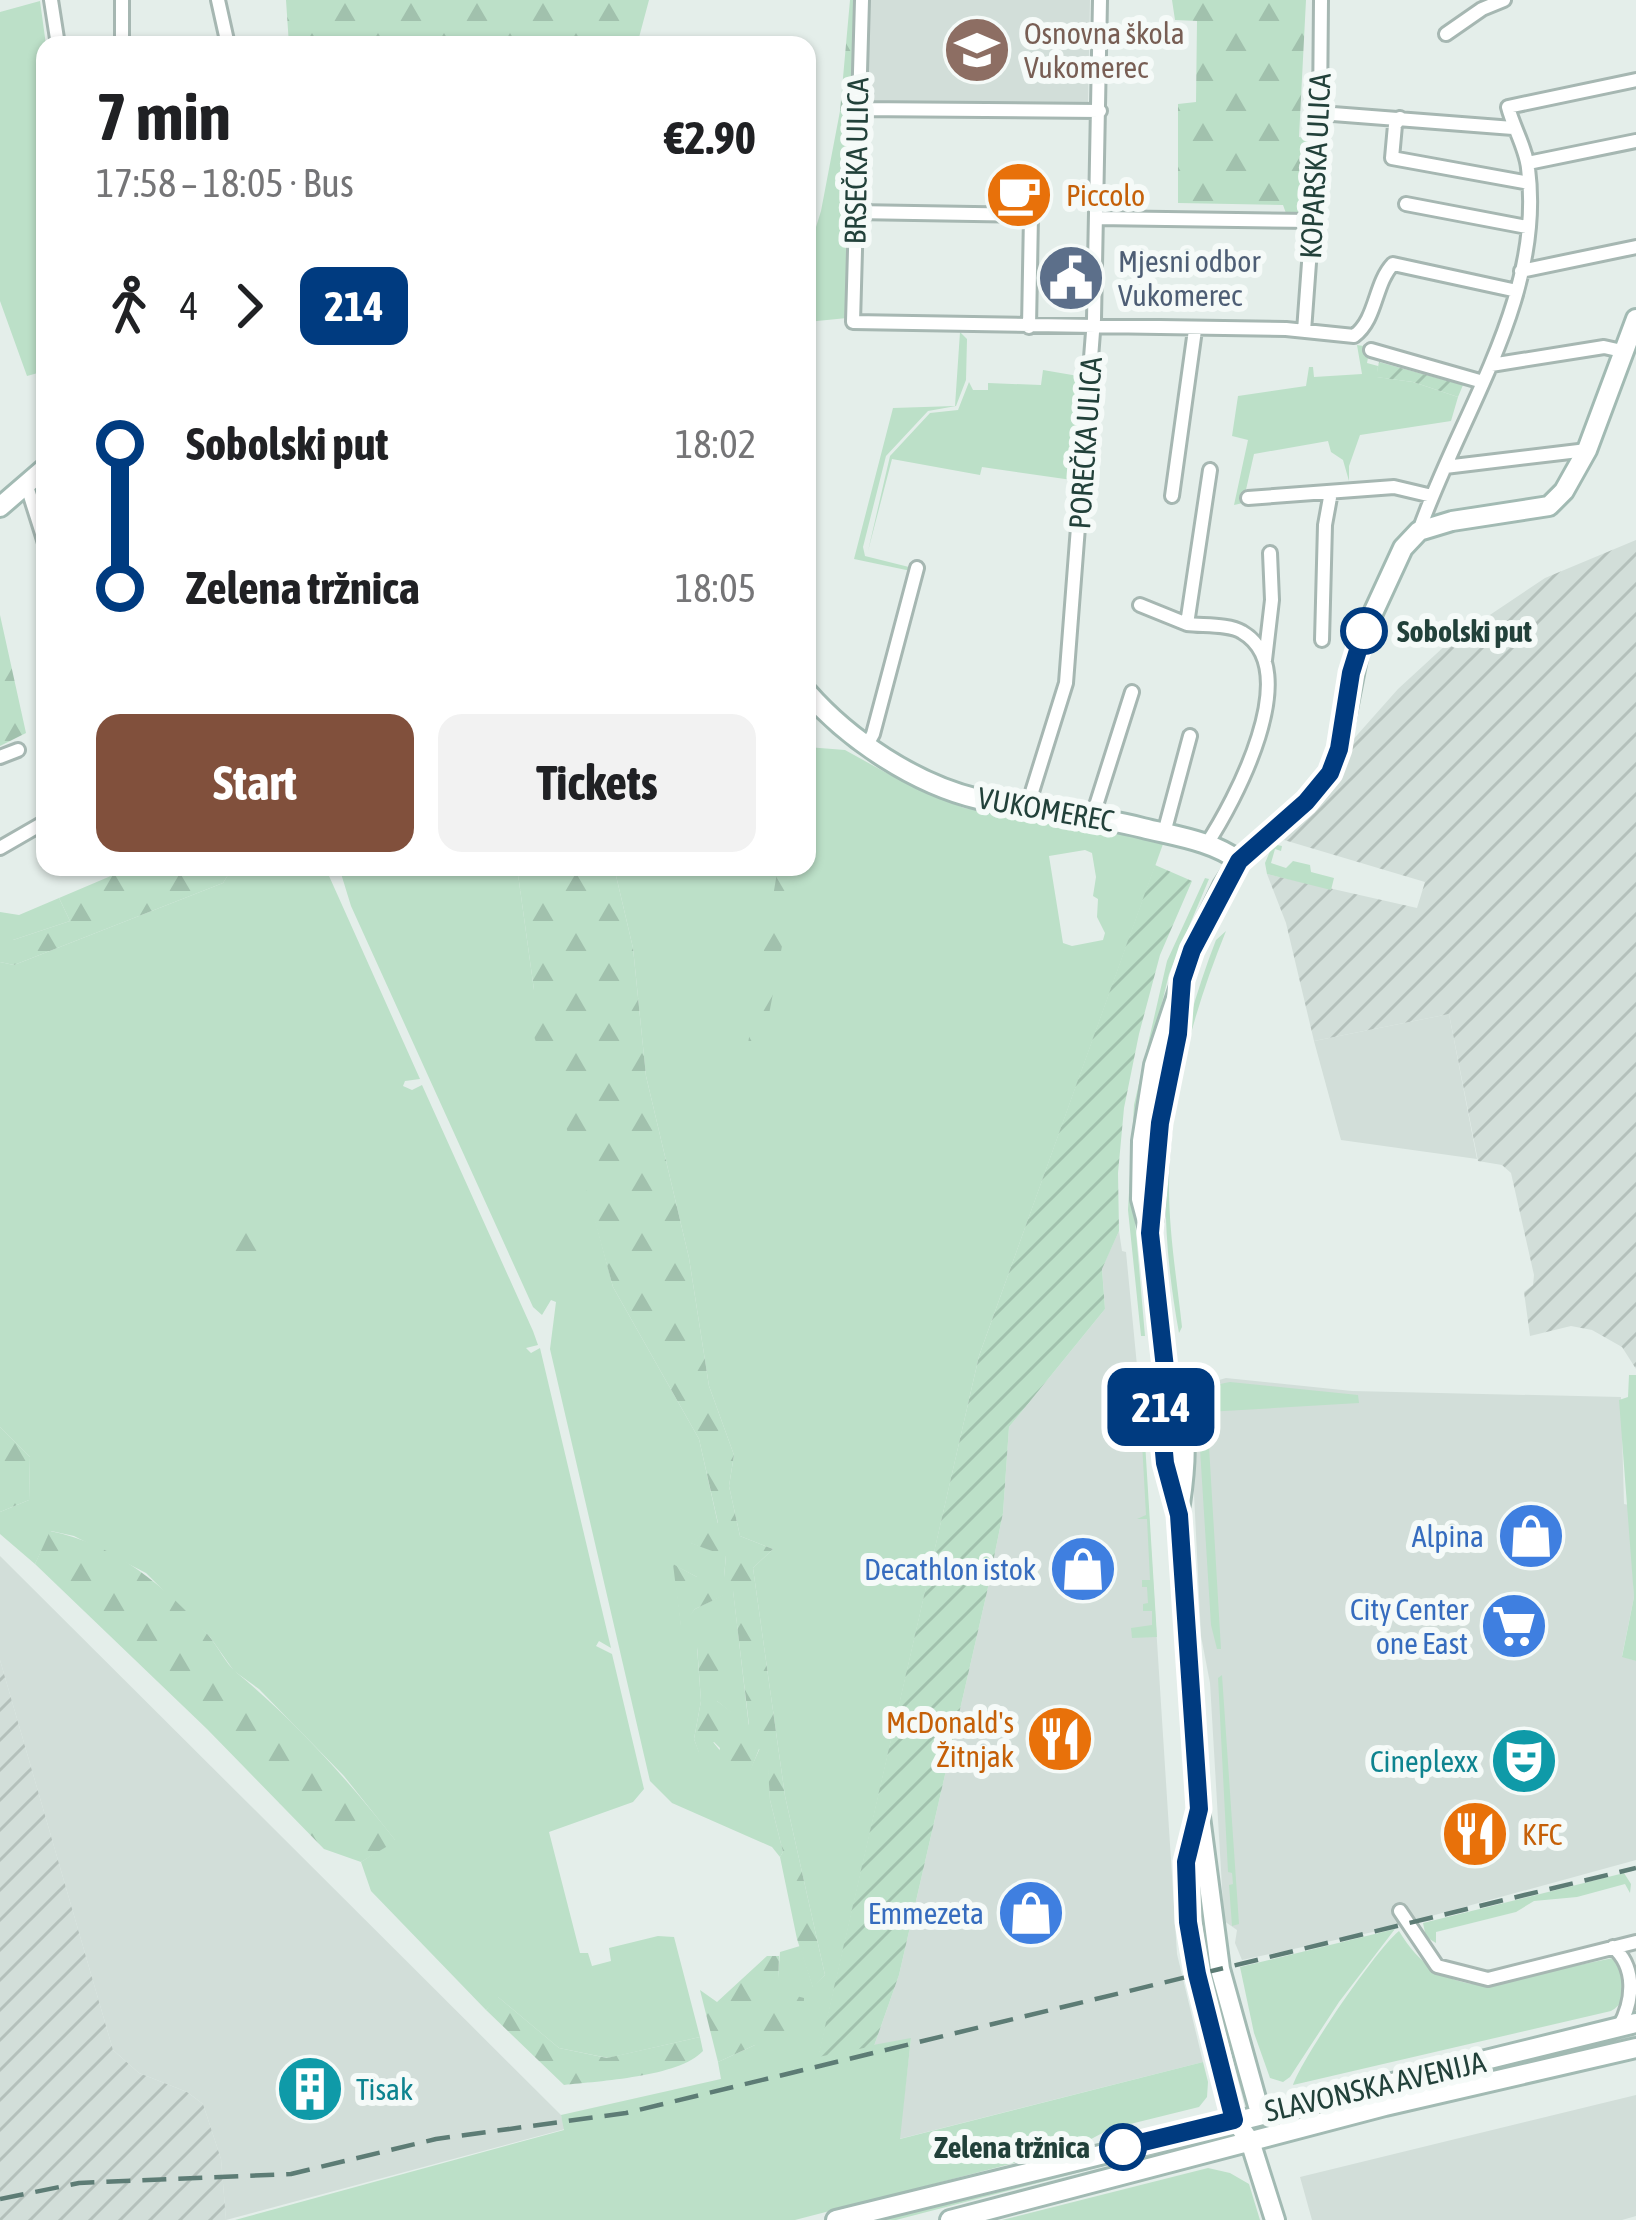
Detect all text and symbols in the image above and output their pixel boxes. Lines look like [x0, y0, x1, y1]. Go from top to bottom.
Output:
school or university icon: Osnovna škola Vukomerec [942, 15, 1012, 85]
place label: Osnovna škola Vukomerec [1024, 16, 1185, 84]
street label: KOPARSKA ULICA [1293, 72, 1337, 260]
street label: BRSEČKA ULICA [838, 77, 874, 245]
text: 7 min [96, 78, 231, 154]
text: €2.90 [664, 112, 756, 164]
cafe icon: Piccolo [984, 160, 1054, 230]
text: 17:58 – 18:05 · Bus [96, 161, 354, 205]
place label: Piccolo [1066, 178, 1145, 212]
public building icon: Mjesni odbor Vukomerec [1036, 243, 1106, 313]
place label: Mjesni odbor Vukomerec [1118, 244, 1261, 312]
icon: walk [96, 273, 162, 339]
icon: forward [216, 273, 282, 339]
text: 214 [324, 282, 384, 330]
text: 4 [180, 284, 198, 328]
street label: POREČKA ULICA [1062, 356, 1108, 530]
text: Sobolski put [186, 418, 388, 470]
text: 18:02 [675, 422, 756, 466]
text: Zelena tržnica [186, 562, 420, 614]
text: 18:05 [675, 566, 756, 610]
marker: Sobolski put [1342, 609, 1386, 653]
place label: Sobolski put [1397, 614, 1532, 648]
button: Start [96, 714, 414, 852]
button: Tickets [438, 714, 756, 852]
street label: VUKOMEREC [975, 780, 1117, 838]
line badge: 214 [1092, 1368, 1230, 1446]
text: 214 [1131, 1383, 1191, 1431]
shop icon: Alpina [1496, 1501, 1566, 1571]
place label: Alpina [1412, 1519, 1484, 1553]
shop icon: Decathlon istok [1048, 1534, 1118, 1604]
place label: Decathlon istok [864, 1552, 1036, 1586]
supermarket icon: City Center one East [1479, 1591, 1549, 1661]
place label: City Center one East [1350, 1592, 1469, 1660]
restaurant icon: McDonald's Žitnjak [1025, 1704, 1095, 1774]
place label: McDonald's Žitnjak [886, 1705, 1014, 1773]
theatre icon: Cineplexx [1489, 1726, 1559, 1796]
place label: Cineplexx [1370, 1744, 1478, 1778]
restaurant icon: KFC [1440, 1799, 1510, 1869]
place label: KFC [1522, 1817, 1562, 1851]
shop icon: Emmezeta [996, 1878, 1066, 1948]
place label: Emmezeta [868, 1896, 984, 1930]
street label: SLAVONSKA AVENIJA [1261, 2044, 1489, 2128]
building icon: Tisak [275, 2054, 345, 2124]
place label: Tisak [356, 2072, 413, 2106]
marker: Zelena tržnica [1101, 2125, 1145, 2169]
place label: Zelena tržnica [934, 2130, 1090, 2164]

